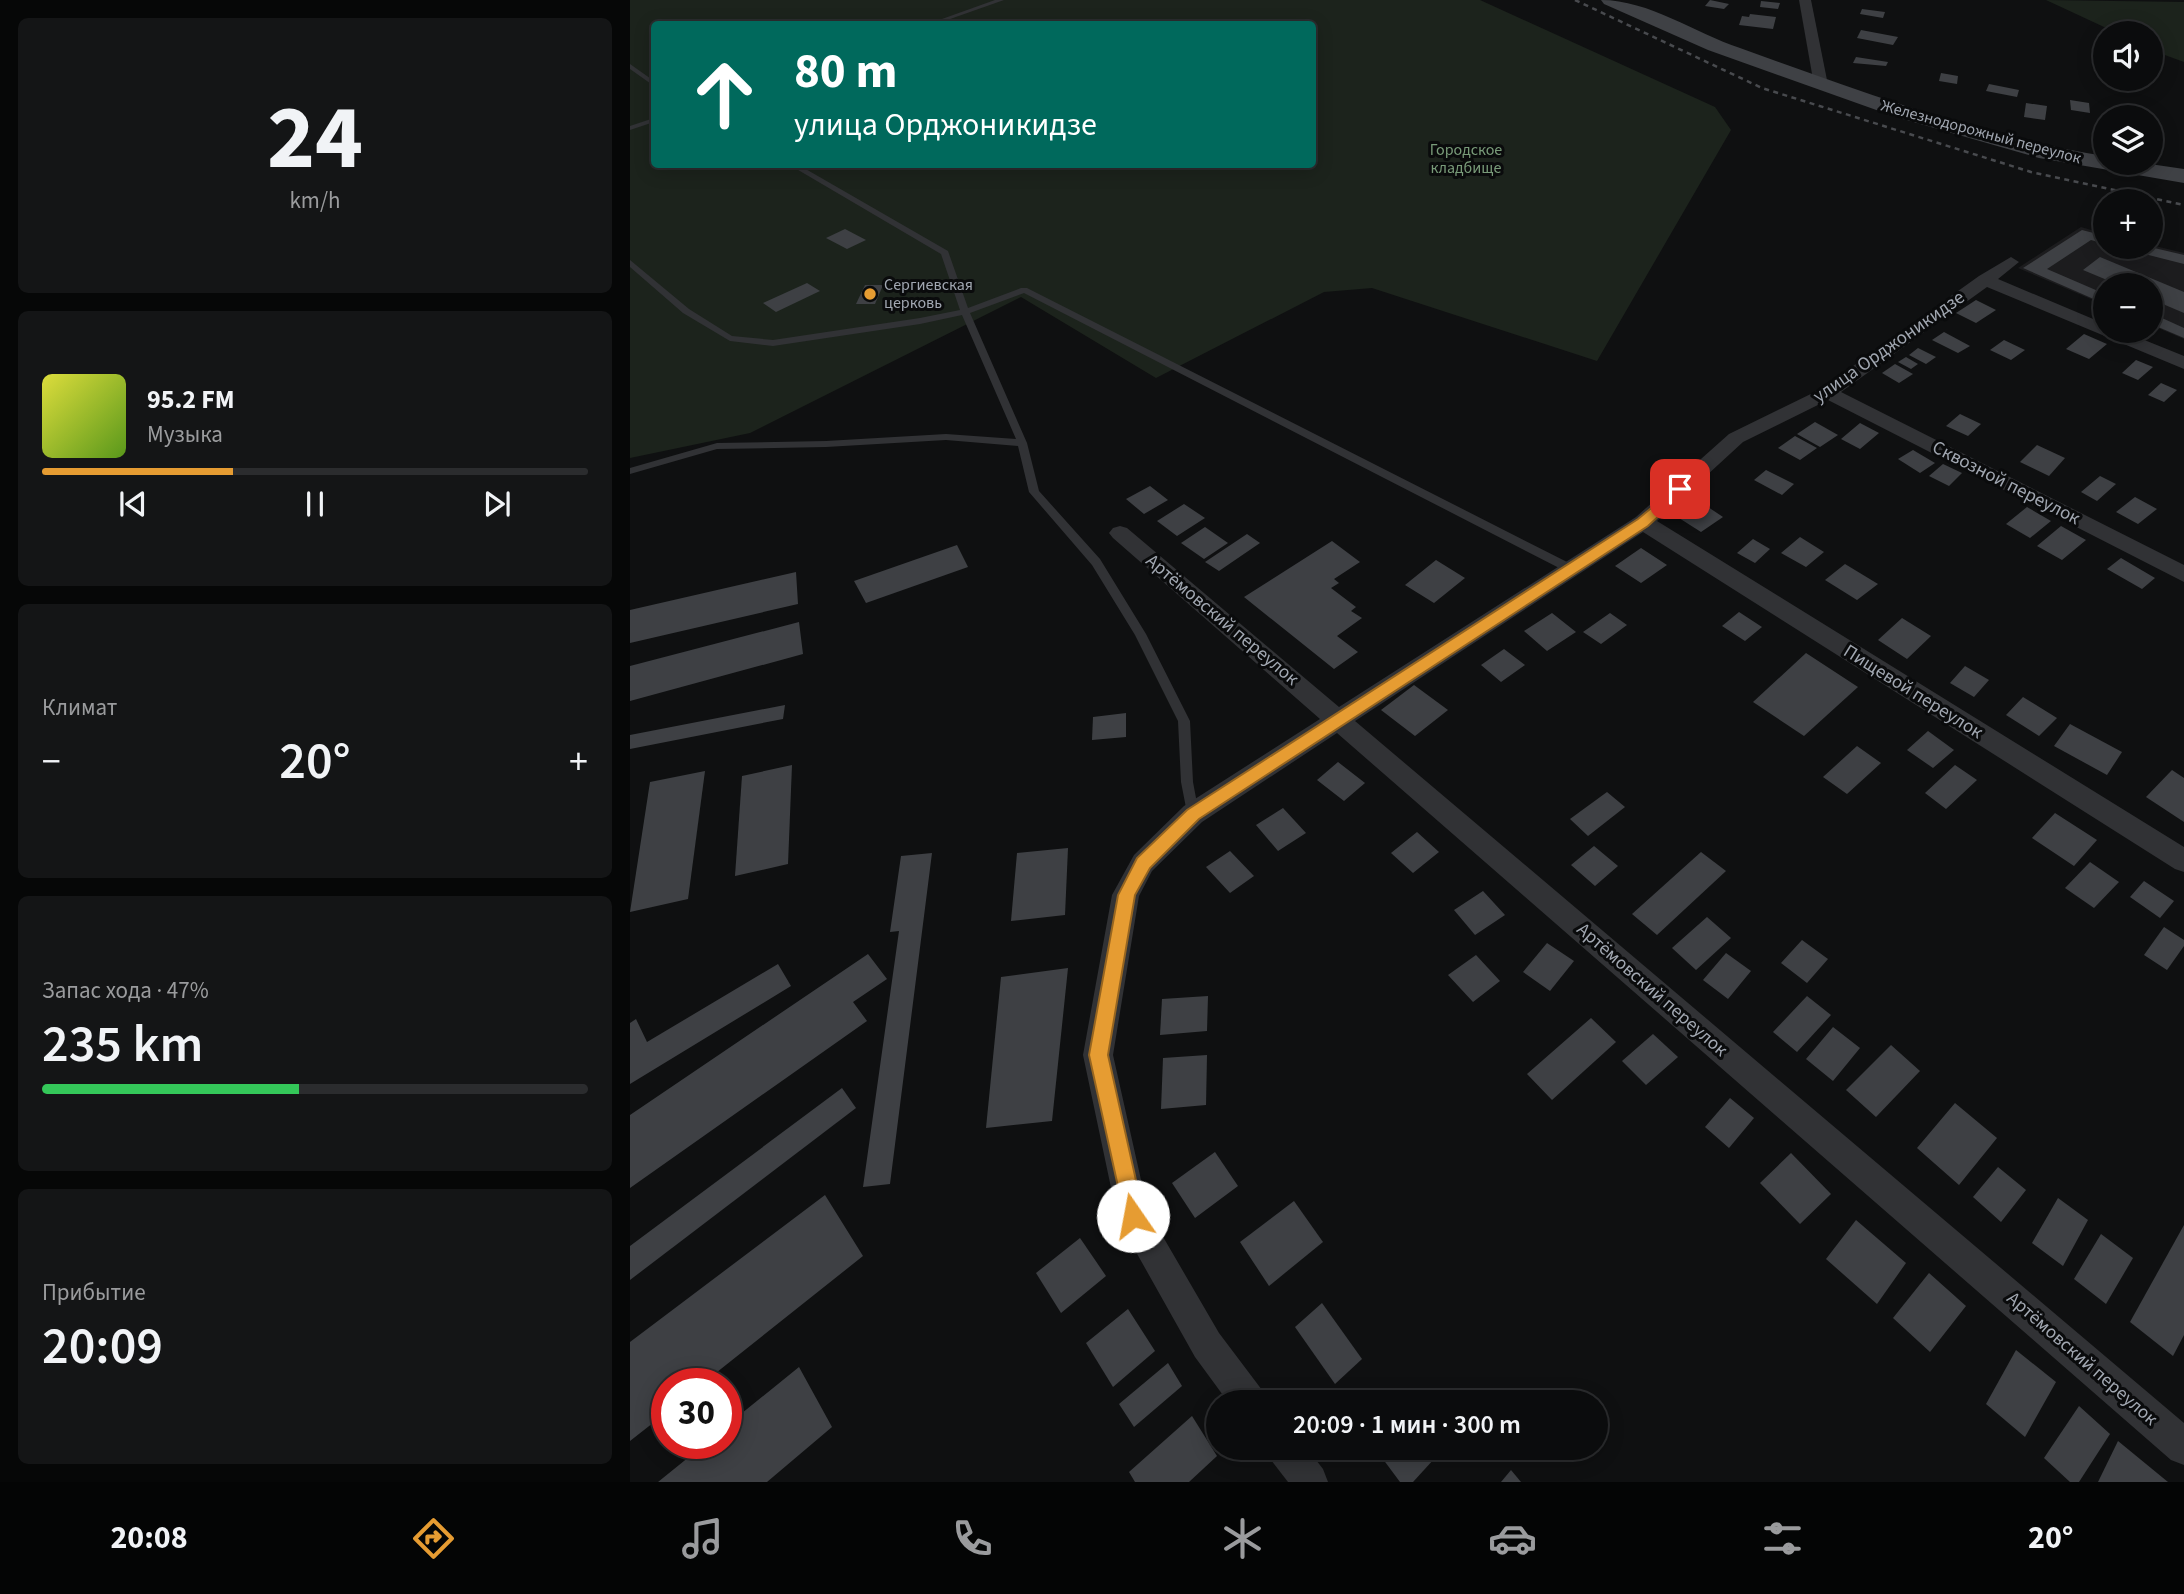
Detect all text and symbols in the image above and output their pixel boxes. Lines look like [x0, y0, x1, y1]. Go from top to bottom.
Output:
map controls [2093, 21, 2163, 343]
button: sound [2093, 21, 2163, 91]
text: 80 m [794, 37, 898, 107]
icon: ahead [679, 49, 770, 140]
text: 24 [267, 74, 363, 203]
street label: Железнодорожный переулок [1878, 95, 2084, 169]
text: улица Орджоникидзе [794, 102, 1097, 148]
button: layers [2093, 105, 2163, 175]
park label: Городское кладбище [1430, 139, 1502, 179]
text: km/h [289, 184, 341, 217]
button: + [2093, 189, 2163, 259]
button: − [2093, 273, 2163, 343]
place label: Сергиевская церковь [884, 274, 973, 314]
street label: улица Орджоникидзе [1808, 284, 1970, 410]
marker: Сергиевская церковь [862, 286, 878, 302]
text: 95.2 FM [147, 381, 235, 418]
text: Музыка [147, 418, 223, 451]
street label: Сквозной переулок [1927, 434, 2085, 532]
pin [1650, 459, 1710, 519]
icon: arrive [1661, 470, 1699, 508]
icon: previous [114, 485, 152, 523]
icon: pause [296, 485, 334, 523]
icon: next [478, 485, 516, 523]
street label: Артёмовский переулок [1140, 548, 1305, 693]
street label: Пищевой переулок [1838, 638, 1988, 746]
text: Климат [42, 691, 117, 724]
text: 20° [279, 725, 351, 799]
text: − [42, 735, 61, 789]
text: + [569, 735, 588, 789]
street label: Артёмовский переулок [1571, 917, 1734, 1064]
text: Запас хода · 47% [42, 974, 209, 1007]
text: 235 km [42, 1008, 203, 1082]
position arrow [1096, 1179, 1170, 1253]
text: Прибытие [42, 1276, 146, 1309]
street label: Артёмовский переулок [2001, 1286, 2164, 1433]
text: 20:09 [42, 1310, 163, 1384]
speed limit sign: 30 [651, 1368, 742, 1459]
text: 20:09 · 1 мин · 300 m [1293, 1406, 1521, 1443]
icon: directions [409, 1514, 458, 1563]
icon: music [678, 1514, 727, 1563]
icon: phone [948, 1514, 997, 1563]
icon: climate [1218, 1514, 1267, 1563]
icon: car [1488, 1514, 1537, 1563]
icon: filters [1758, 1514, 1807, 1563]
text: 20:08 [110, 1515, 188, 1561]
text: 20° [2028, 1515, 2073, 1561]

